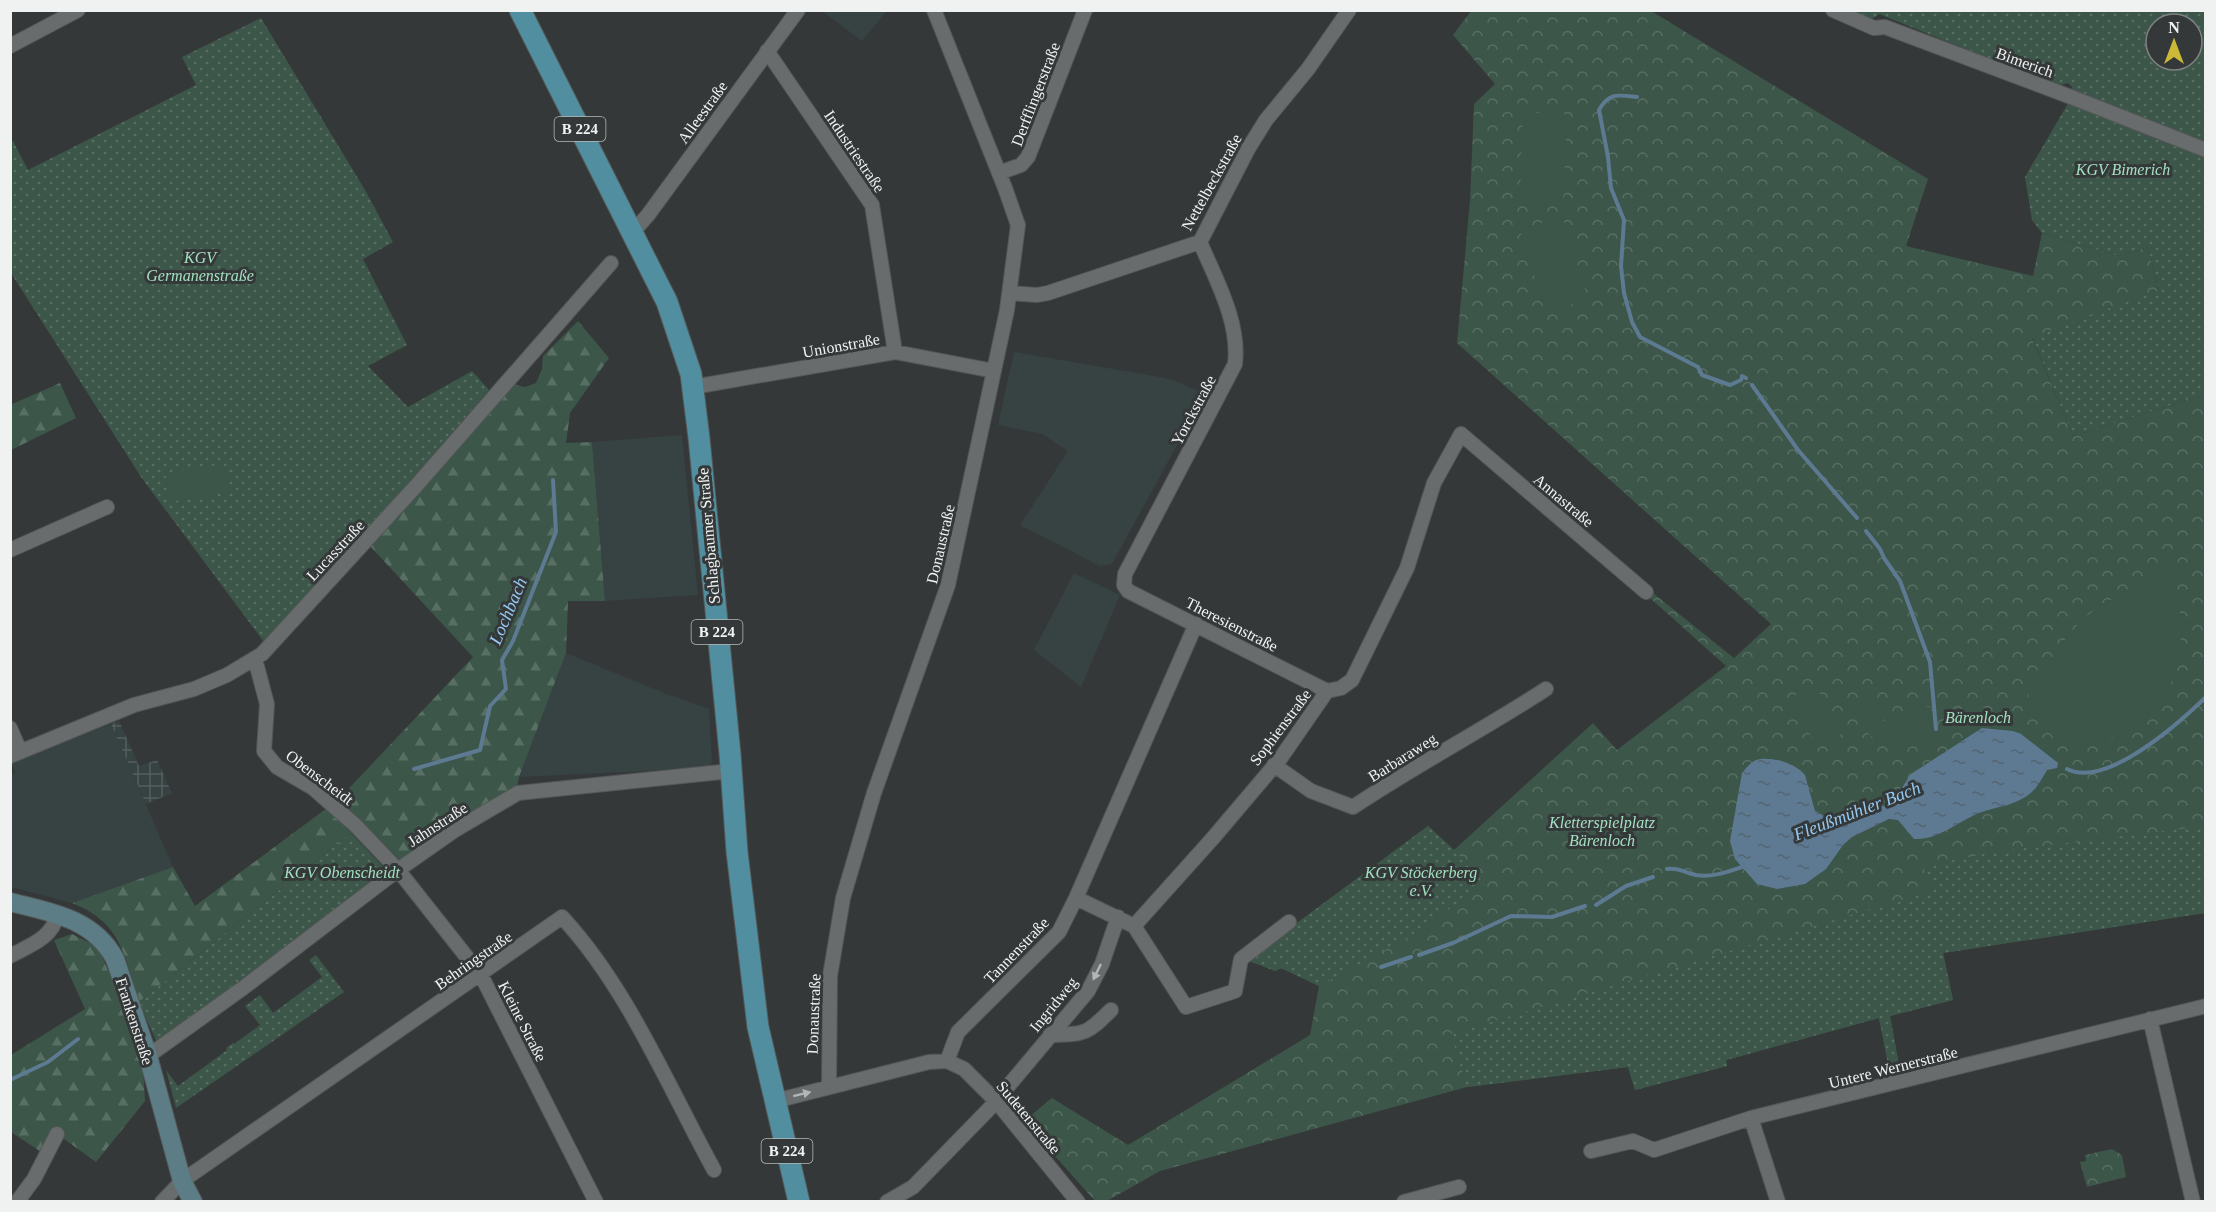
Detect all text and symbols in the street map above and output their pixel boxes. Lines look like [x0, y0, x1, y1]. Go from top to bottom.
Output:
north arrow [2144, 12, 2204, 72]
text: N [2168, 19, 2180, 36]
street label: Derfflingerstraße [1008, 40, 1064, 149]
street label: Bimerich [1994, 44, 2056, 81]
street label: Alleestraße [674, 78, 731, 147]
street label: Industriestraße [821, 107, 888, 195]
road number: B 224 [554, 117, 606, 141]
street label: Nettelbeckstraße [1178, 131, 1245, 233]
park label: KGV Bimerich [2075, 161, 2170, 178]
park label: KGV Germanenstraße [146, 249, 254, 284]
street label: Unionstraße [801, 330, 881, 361]
street label: Yorckstraße [1168, 372, 1219, 448]
street label: Schlagbaumer Straße [694, 467, 724, 605]
street label: Annastraße [1530, 470, 1597, 530]
street label: Donaustraße [923, 503, 958, 585]
street label: Lucasstraße [303, 517, 368, 584]
water label: Lochbach [485, 574, 531, 649]
street label: Theresienstraße [1183, 594, 1281, 655]
road number: B 224 [692, 620, 742, 644]
street label: Sophienstraße [1246, 686, 1315, 769]
park label: Bärenloch [1945, 709, 2011, 726]
street label: Barbaraweg [1365, 730, 1440, 786]
street label: Obenscheidt [283, 747, 357, 809]
water label: Fleußmühler Bach [1790, 778, 1923, 845]
street label: Jahnstraße [404, 799, 470, 850]
park label: Kletterspielplatz Bärenloch [1548, 814, 1656, 849]
park label: KGV Obenscheidt [283, 864, 400, 881]
park label: KGV Stöckerberg e.V. [1364, 864, 1477, 899]
street label: Tannenstraße [981, 914, 1052, 987]
street label: Behringstraße [432, 928, 515, 994]
one-way arrow [1093, 963, 1103, 981]
street label: Donaustraße [804, 973, 823, 1055]
street label: Ingridweg [1026, 973, 1081, 1036]
street label: Frankenstraße [112, 975, 157, 1067]
street label: Kleine Straße [495, 978, 550, 1064]
street label: Untere Wernerstraße [1827, 1043, 1959, 1092]
street label: Sudetenstraße [993, 1077, 1064, 1157]
one-way arrow [792, 1088, 811, 1098]
road number: B 224 [762, 1139, 812, 1163]

